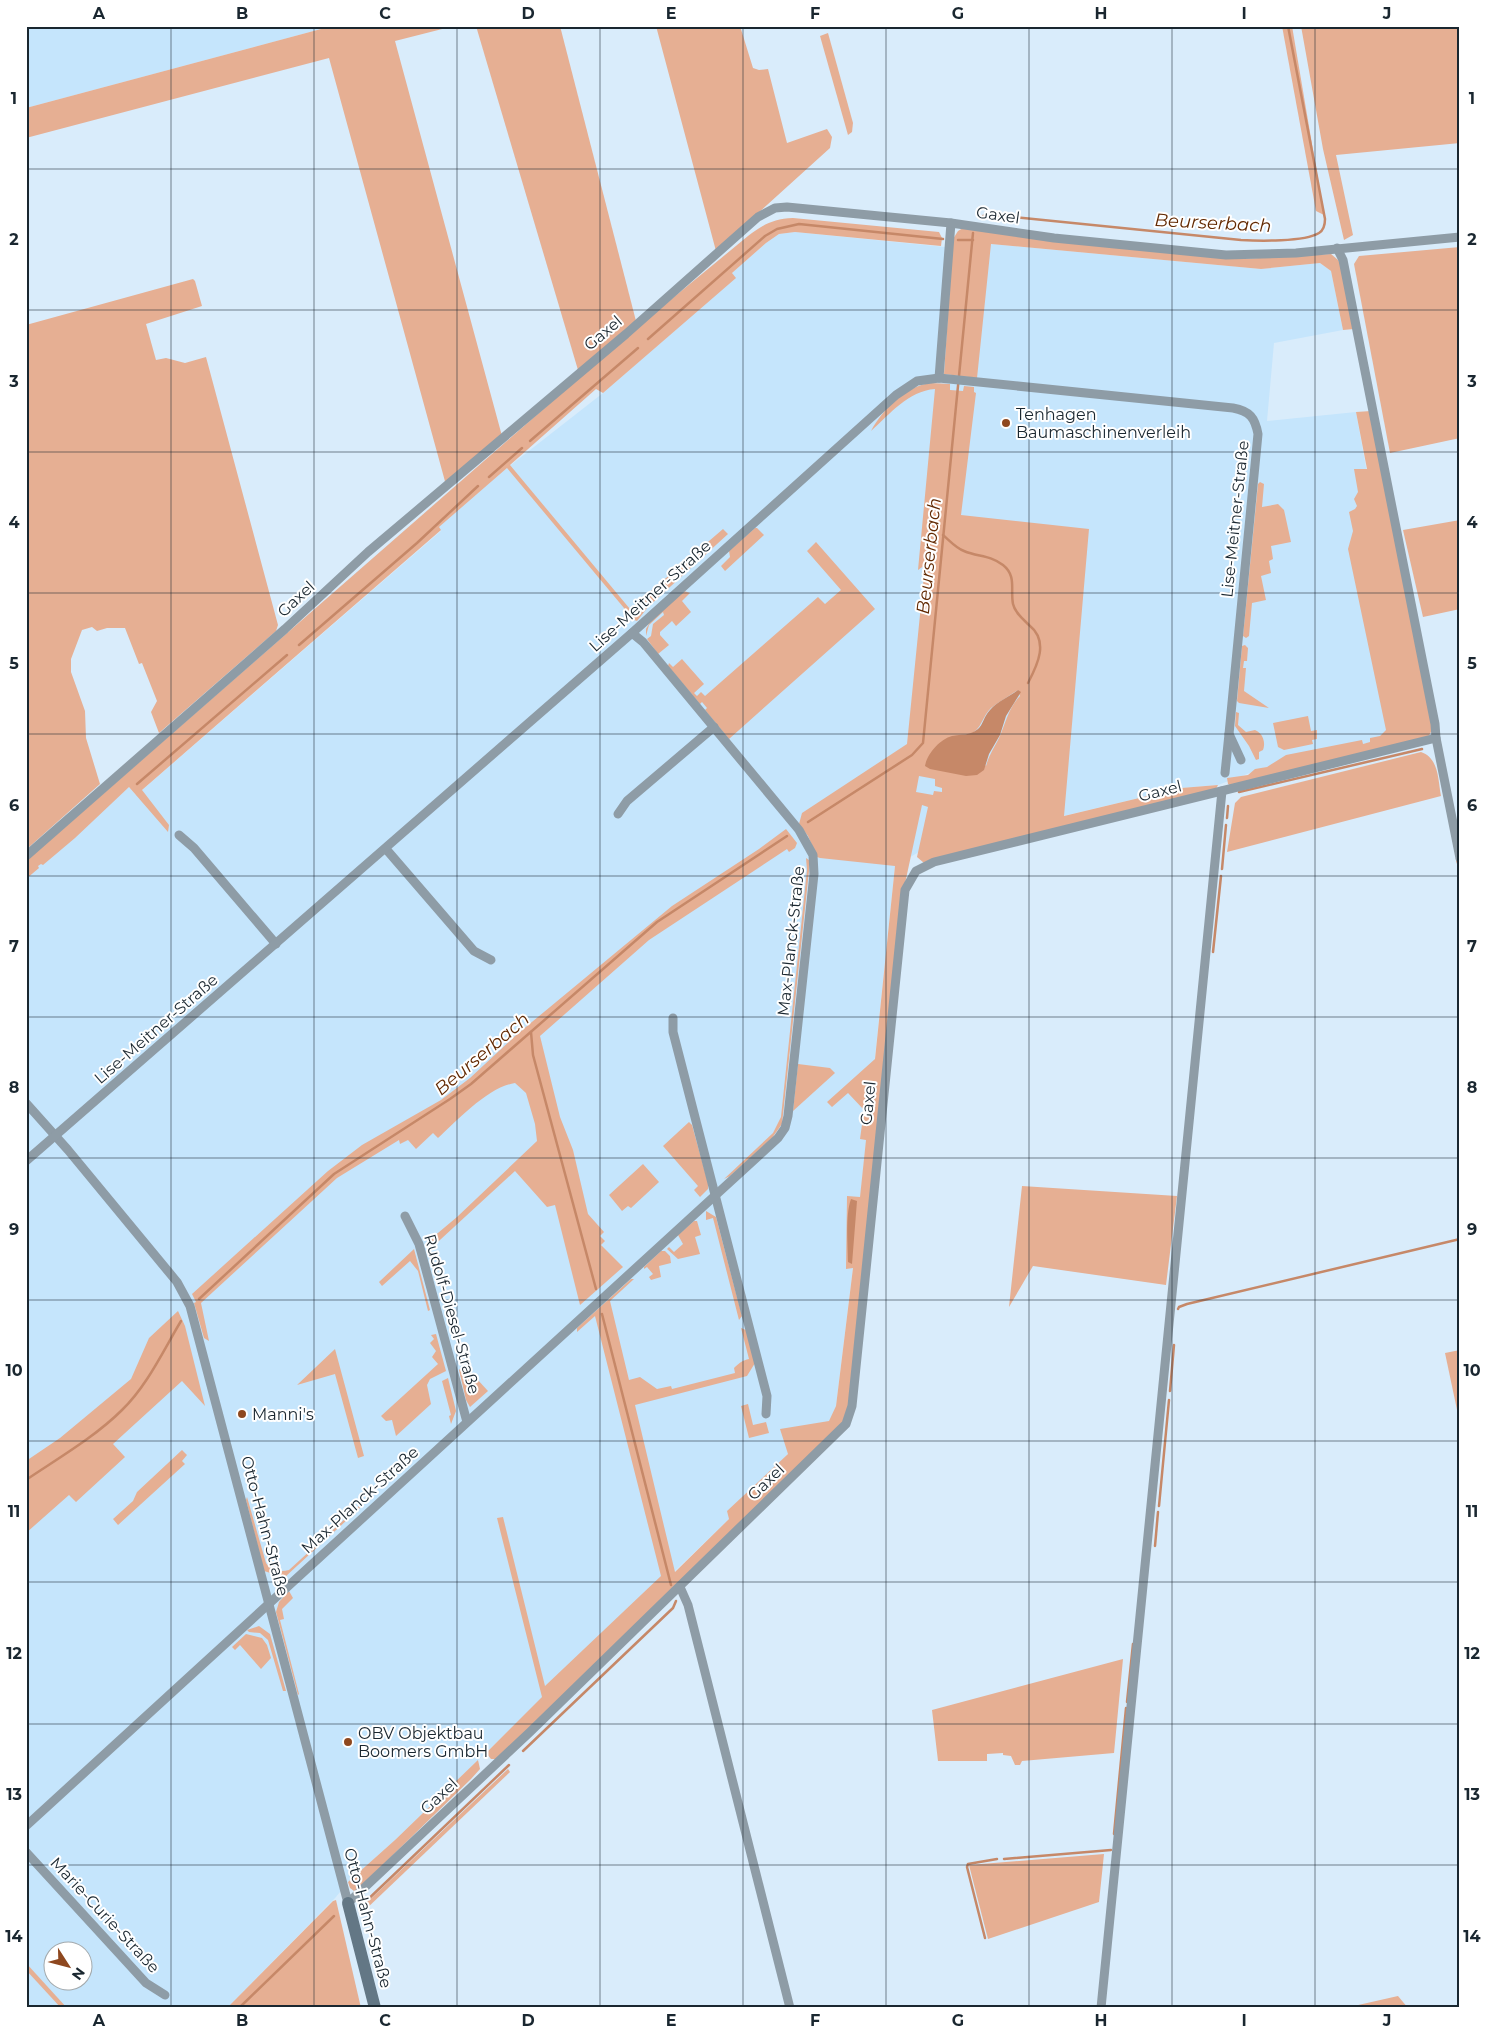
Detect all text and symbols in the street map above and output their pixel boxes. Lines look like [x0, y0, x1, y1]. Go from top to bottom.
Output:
text: A [92, 4, 106, 23]
text: B [236, 4, 248, 23]
text: C [379, 4, 391, 23]
text: D [521, 4, 535, 23]
text: E [666, 4, 676, 23]
text: F [810, 4, 820, 23]
text: G [952, 4, 964, 23]
text: H [1095, 4, 1107, 23]
text: I [1241, 4, 1247, 23]
text: J [1382, 4, 1391, 23]
text: 1 [11, 89, 17, 108]
text: 1 [1469, 89, 1475, 108]
street label: Gaxel [975, 203, 1021, 227]
water label: Beurserbach [1154, 209, 1272, 237]
text: 2 [9, 230, 19, 249]
text: 2 [1467, 230, 1477, 249]
street label: Gaxel [580, 312, 626, 354]
text: 3 [8, 372, 19, 391]
text: 3 [1466, 372, 1477, 391]
place label: Tenhagen Baumaschinenverleih [1016, 405, 1191, 442]
marker: Tenhagen Baumaschinenverleih [1000, 417, 1012, 429]
street label: Lise-Meitner-Straße [1217, 440, 1253, 598]
water label: Beurserbach [912, 497, 946, 615]
text: 4 [8, 513, 20, 532]
text: 4 [1466, 513, 1478, 532]
street label: Lise-Meitner-Straße [585, 536, 715, 656]
street label: Gaxel [273, 577, 319, 621]
text: 5 [9, 654, 19, 673]
text: 5 [1467, 654, 1477, 673]
street label: Gaxel [1136, 776, 1184, 806]
text: 6 [9, 796, 19, 815]
text: 6 [1467, 796, 1477, 815]
street label: Max-Planck-Straße [774, 865, 808, 1017]
text: 7 [9, 937, 19, 956]
text: 7 [1467, 937, 1477, 956]
street label: Lise-Meitner-Straße [90, 970, 222, 1088]
water label: Beurserbach [430, 1008, 534, 1100]
text: 8 [9, 1078, 19, 1097]
text: 8 [1467, 1078, 1477, 1097]
street label: Gaxel [856, 1080, 880, 1126]
text: 9 [9, 1220, 19, 1239]
text: 9 [1467, 1220, 1477, 1239]
street label: Rudolf-Diesel-Straße [420, 1232, 484, 1396]
text: 10 [5, 1361, 23, 1380]
text: 10 [1463, 1361, 1481, 1380]
place label: Manni's [252, 1405, 314, 1424]
marker: Manni's [236, 1408, 248, 1420]
street label: Max-Planck-Straße [298, 1442, 422, 1558]
street label: Otto-Hahn-Straße [237, 1454, 293, 1598]
street label: Gaxel [744, 1460, 788, 1504]
text: 11 [8, 1502, 20, 1521]
text: 11 [1466, 1502, 1478, 1521]
text: 12 [6, 1644, 22, 1663]
text: 12 [1464, 1644, 1480, 1663]
place label: OBV Objektbau Boomers GmbH [358, 1724, 488, 1761]
marker: OBV Objektbau Boomers GmbH [342, 1736, 354, 1748]
street label: Gaxel [416, 1774, 462, 1818]
text: 13 [6, 1785, 22, 1804]
text: 13 [1464, 1785, 1480, 1804]
street label: Otto-Hahn-Straße [340, 1846, 396, 1990]
street label: Marie-Curie-Straße [46, 1853, 164, 1977]
text: 14 [5, 1927, 23, 1946]
text: 14 [1463, 1927, 1481, 1946]
north arrow [42, 1942, 92, 1992]
text: N [68, 1964, 89, 1984]
text: A [92, 2011, 106, 2030]
text: B [236, 2011, 248, 2030]
text: C [379, 2011, 391, 2030]
text: D [521, 2011, 535, 2030]
text: E [666, 2011, 676, 2030]
text: F [810, 2011, 820, 2030]
text: G [952, 2011, 964, 2030]
text: H [1095, 2011, 1107, 2030]
text: I [1241, 2011, 1247, 2030]
text: J [1382, 2011, 1391, 2030]

